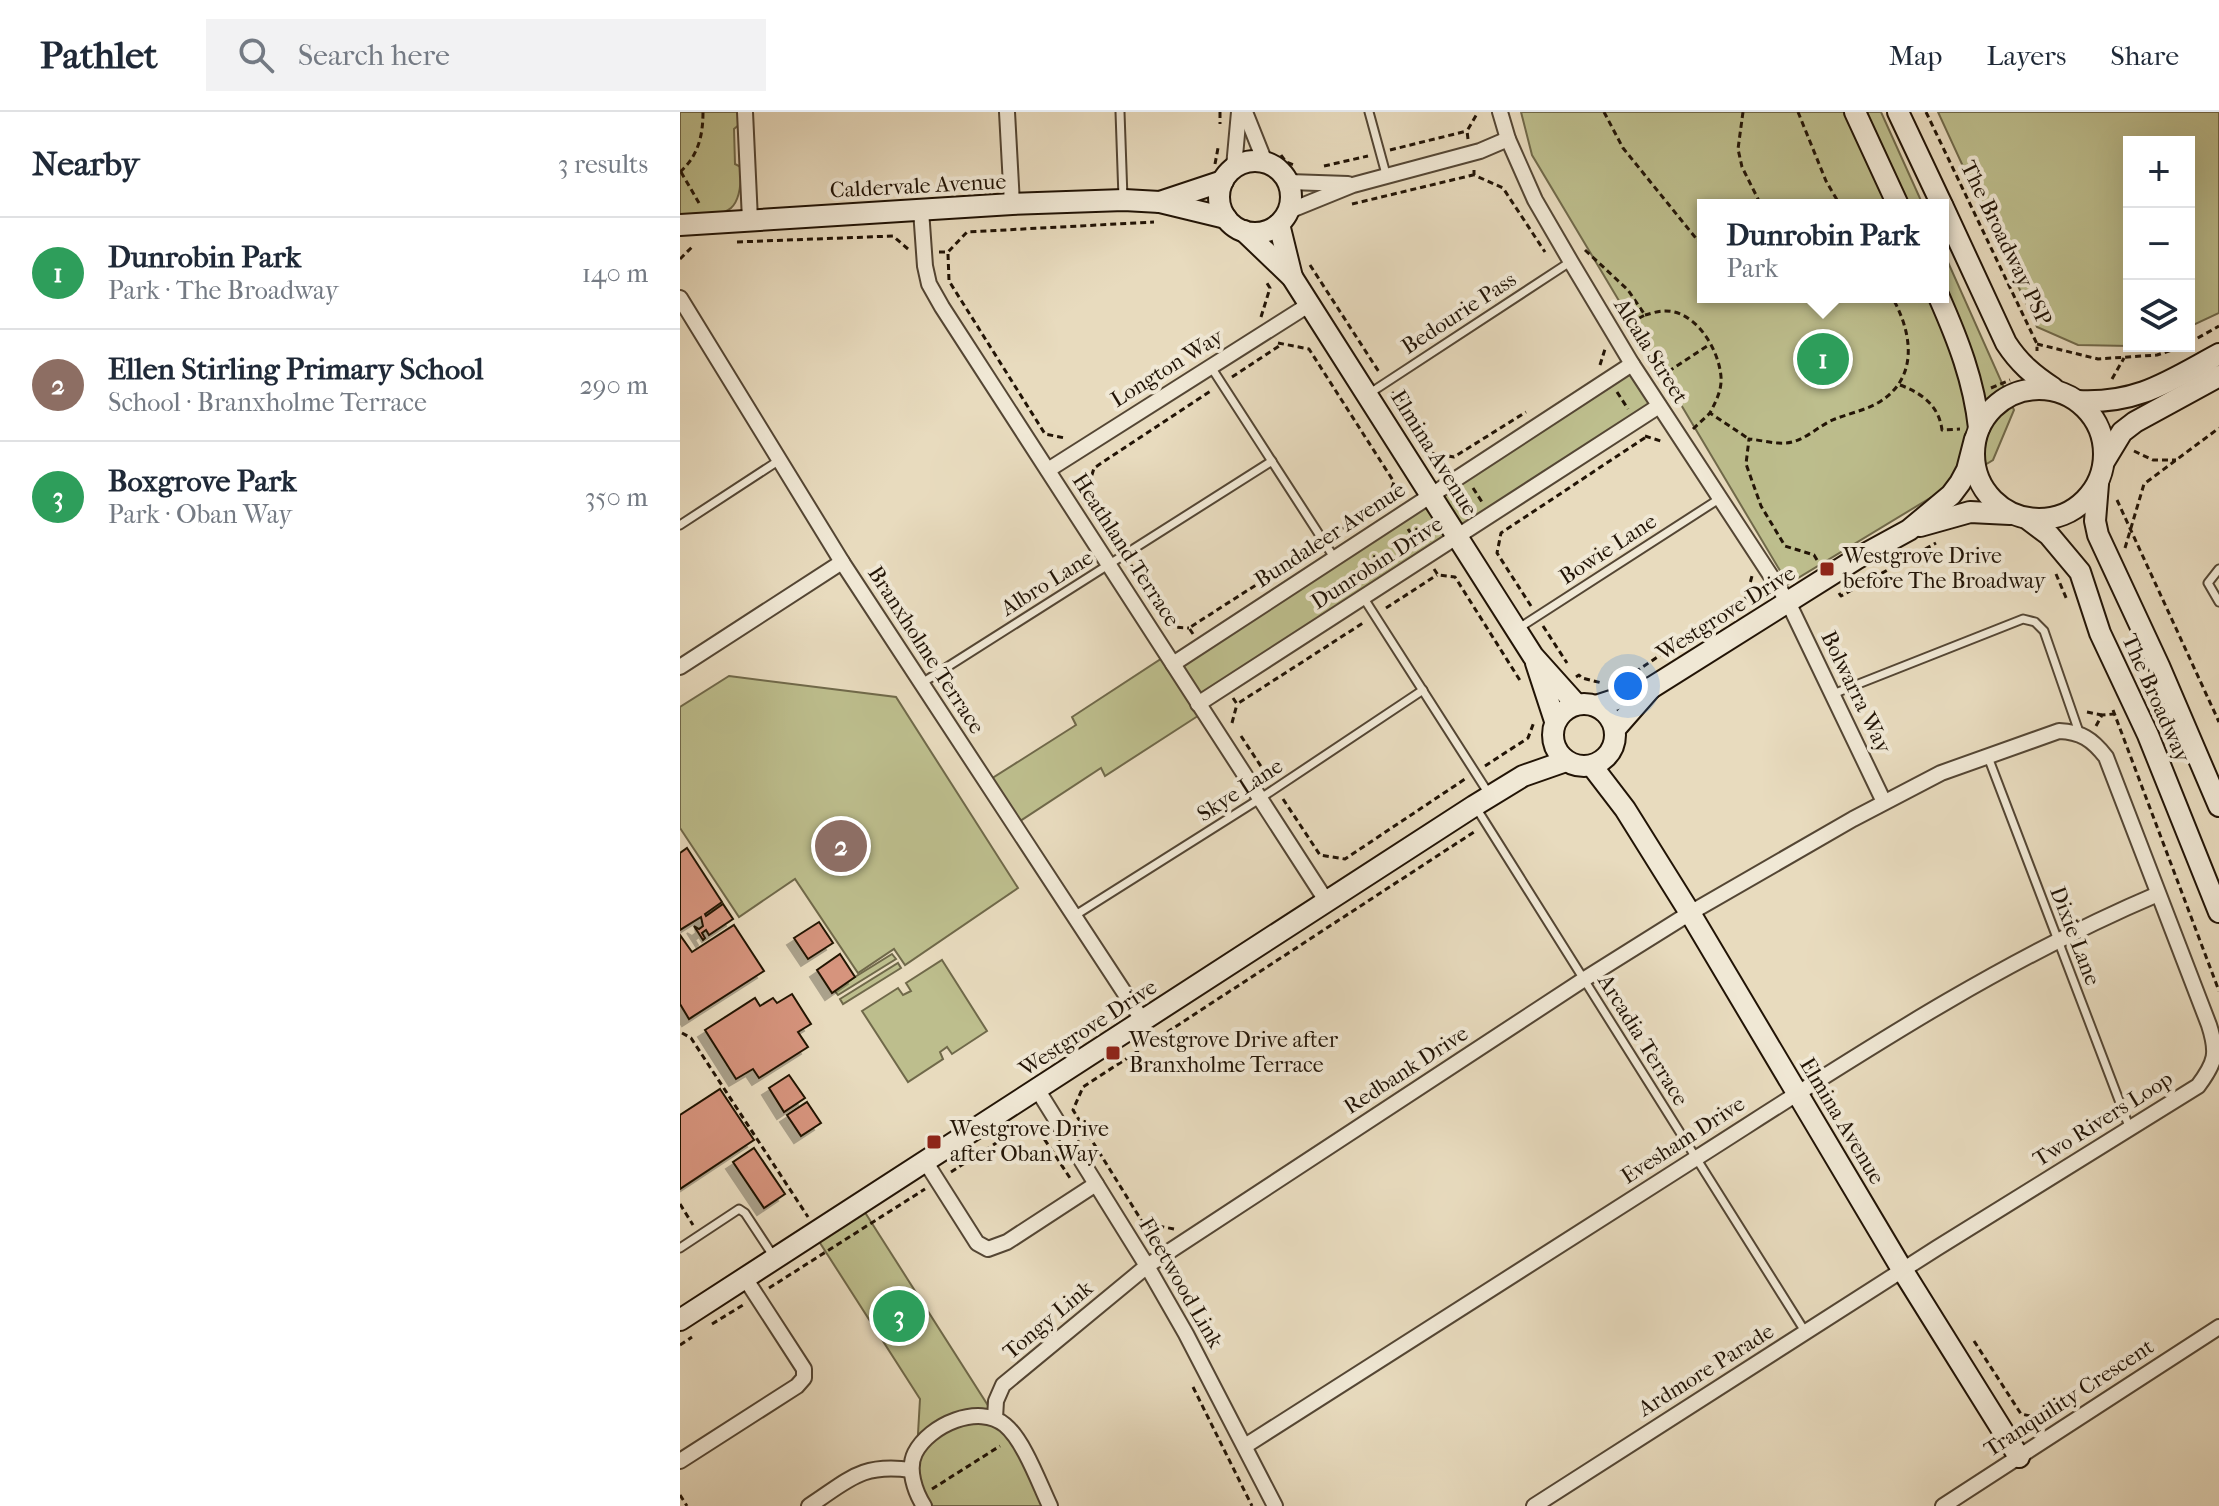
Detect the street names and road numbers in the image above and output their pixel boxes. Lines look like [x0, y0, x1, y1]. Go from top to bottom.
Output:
street label: The Broadway PSP [1955, 156, 2057, 330]
street label: Caldervale Avenue [829, 168, 1007, 204]
street label: Bedourie Pass [1397, 266, 1521, 360]
street label: Alcala Street [1608, 293, 1694, 409]
street label: Longton Way [1106, 323, 1229, 413]
street label: Elmina Avenue [1385, 385, 1483, 521]
street label: Heathland Terrace [1067, 469, 1185, 632]
street label: Bundaleer Avenue [1250, 477, 1410, 593]
street label: Bowie Lane [1555, 508, 1661, 590]
street label: Dunrobin Drive [1306, 511, 1448, 615]
street label: Albro Lane [995, 544, 1098, 622]
street label: Westgrove Drive [1651, 560, 1800, 667]
street label: Branxholme Terrace [862, 561, 990, 739]
street label: Bolwarra Way [1815, 627, 1897, 758]
street label: The Broadway [2116, 630, 2196, 767]
street label: Skye Lane [1192, 753, 1288, 827]
street label: Dixie Lane [2044, 883, 2106, 989]
street label: Arcadia Terrace [1592, 969, 1694, 1111]
street label: Westgrove Drive [1013, 974, 1162, 1083]
street label: Redbank Drive [1339, 1020, 1473, 1120]
street label: Elmina Avenue [1794, 1053, 1890, 1189]
street label: Two Rivers Loop [2028, 1066, 2178, 1172]
street label: Evesham Drive [1616, 1090, 1750, 1190]
street label: Fleetwood Link [1133, 1213, 1229, 1353]
street label: Tongy Link [998, 1275, 1099, 1365]
street label: Ardmore Parade [1633, 1318, 1779, 1423]
street label: Tranquility Crescent [1979, 1333, 2159, 1462]

